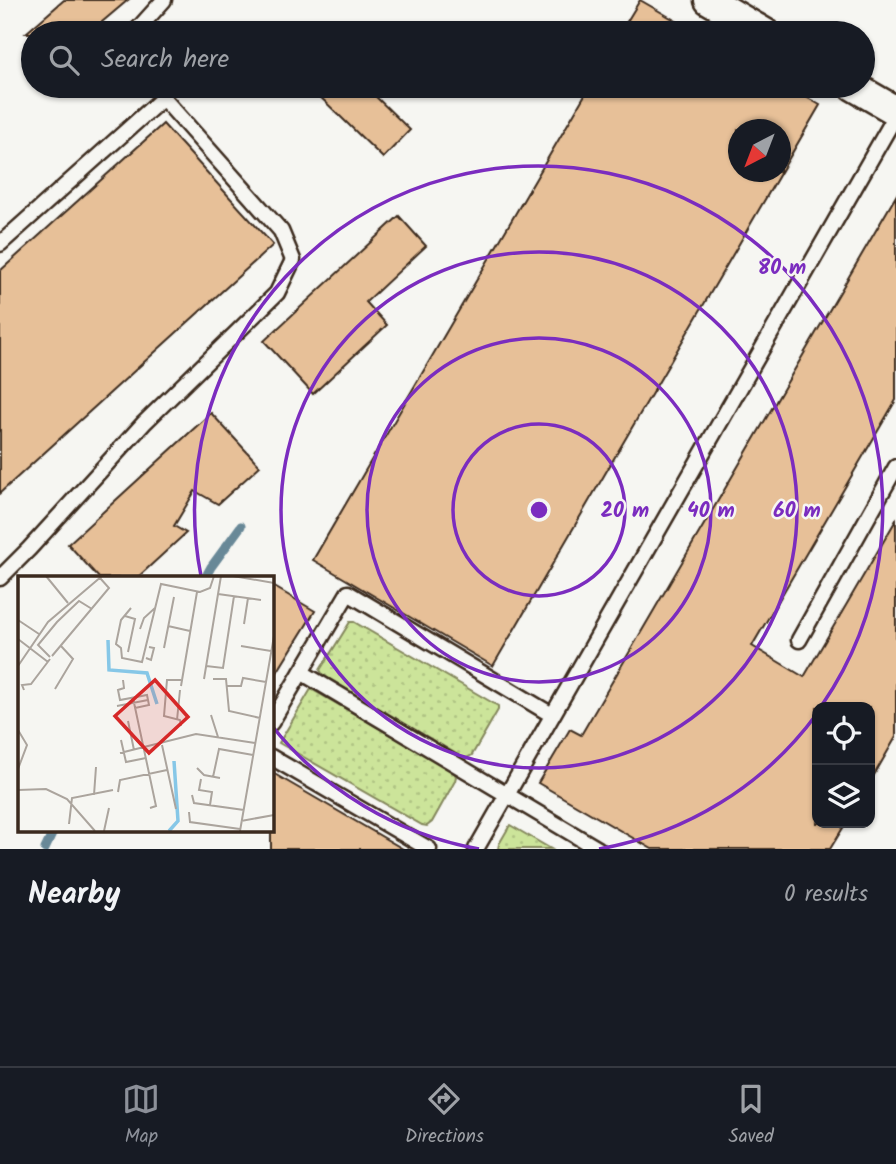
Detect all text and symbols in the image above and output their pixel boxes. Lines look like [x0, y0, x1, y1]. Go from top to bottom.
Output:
search box [21, 21, 875, 98]
text: Search here [101, 39, 229, 81]
icon: search [45, 41, 83, 79]
north arrow [728, 119, 791, 182]
text: 80 m [758, 252, 806, 285]
text: 20 m [601, 495, 649, 528]
text: 40 m [687, 495, 735, 528]
text: 60 m [773, 495, 821, 528]
centre of rings [527, 498, 551, 522]
inset map [18, 576, 273, 832]
map controls [812, 702, 875, 828]
button: locate [812, 702, 875, 765]
button: layers [812, 765, 875, 828]
text: Nearby [28, 871, 120, 919]
text: 0 results [784, 877, 868, 913]
tab: Map [122, 1080, 160, 1152]
tab: Directions [405, 1080, 484, 1152]
tab: Saved [729, 1080, 774, 1152]

